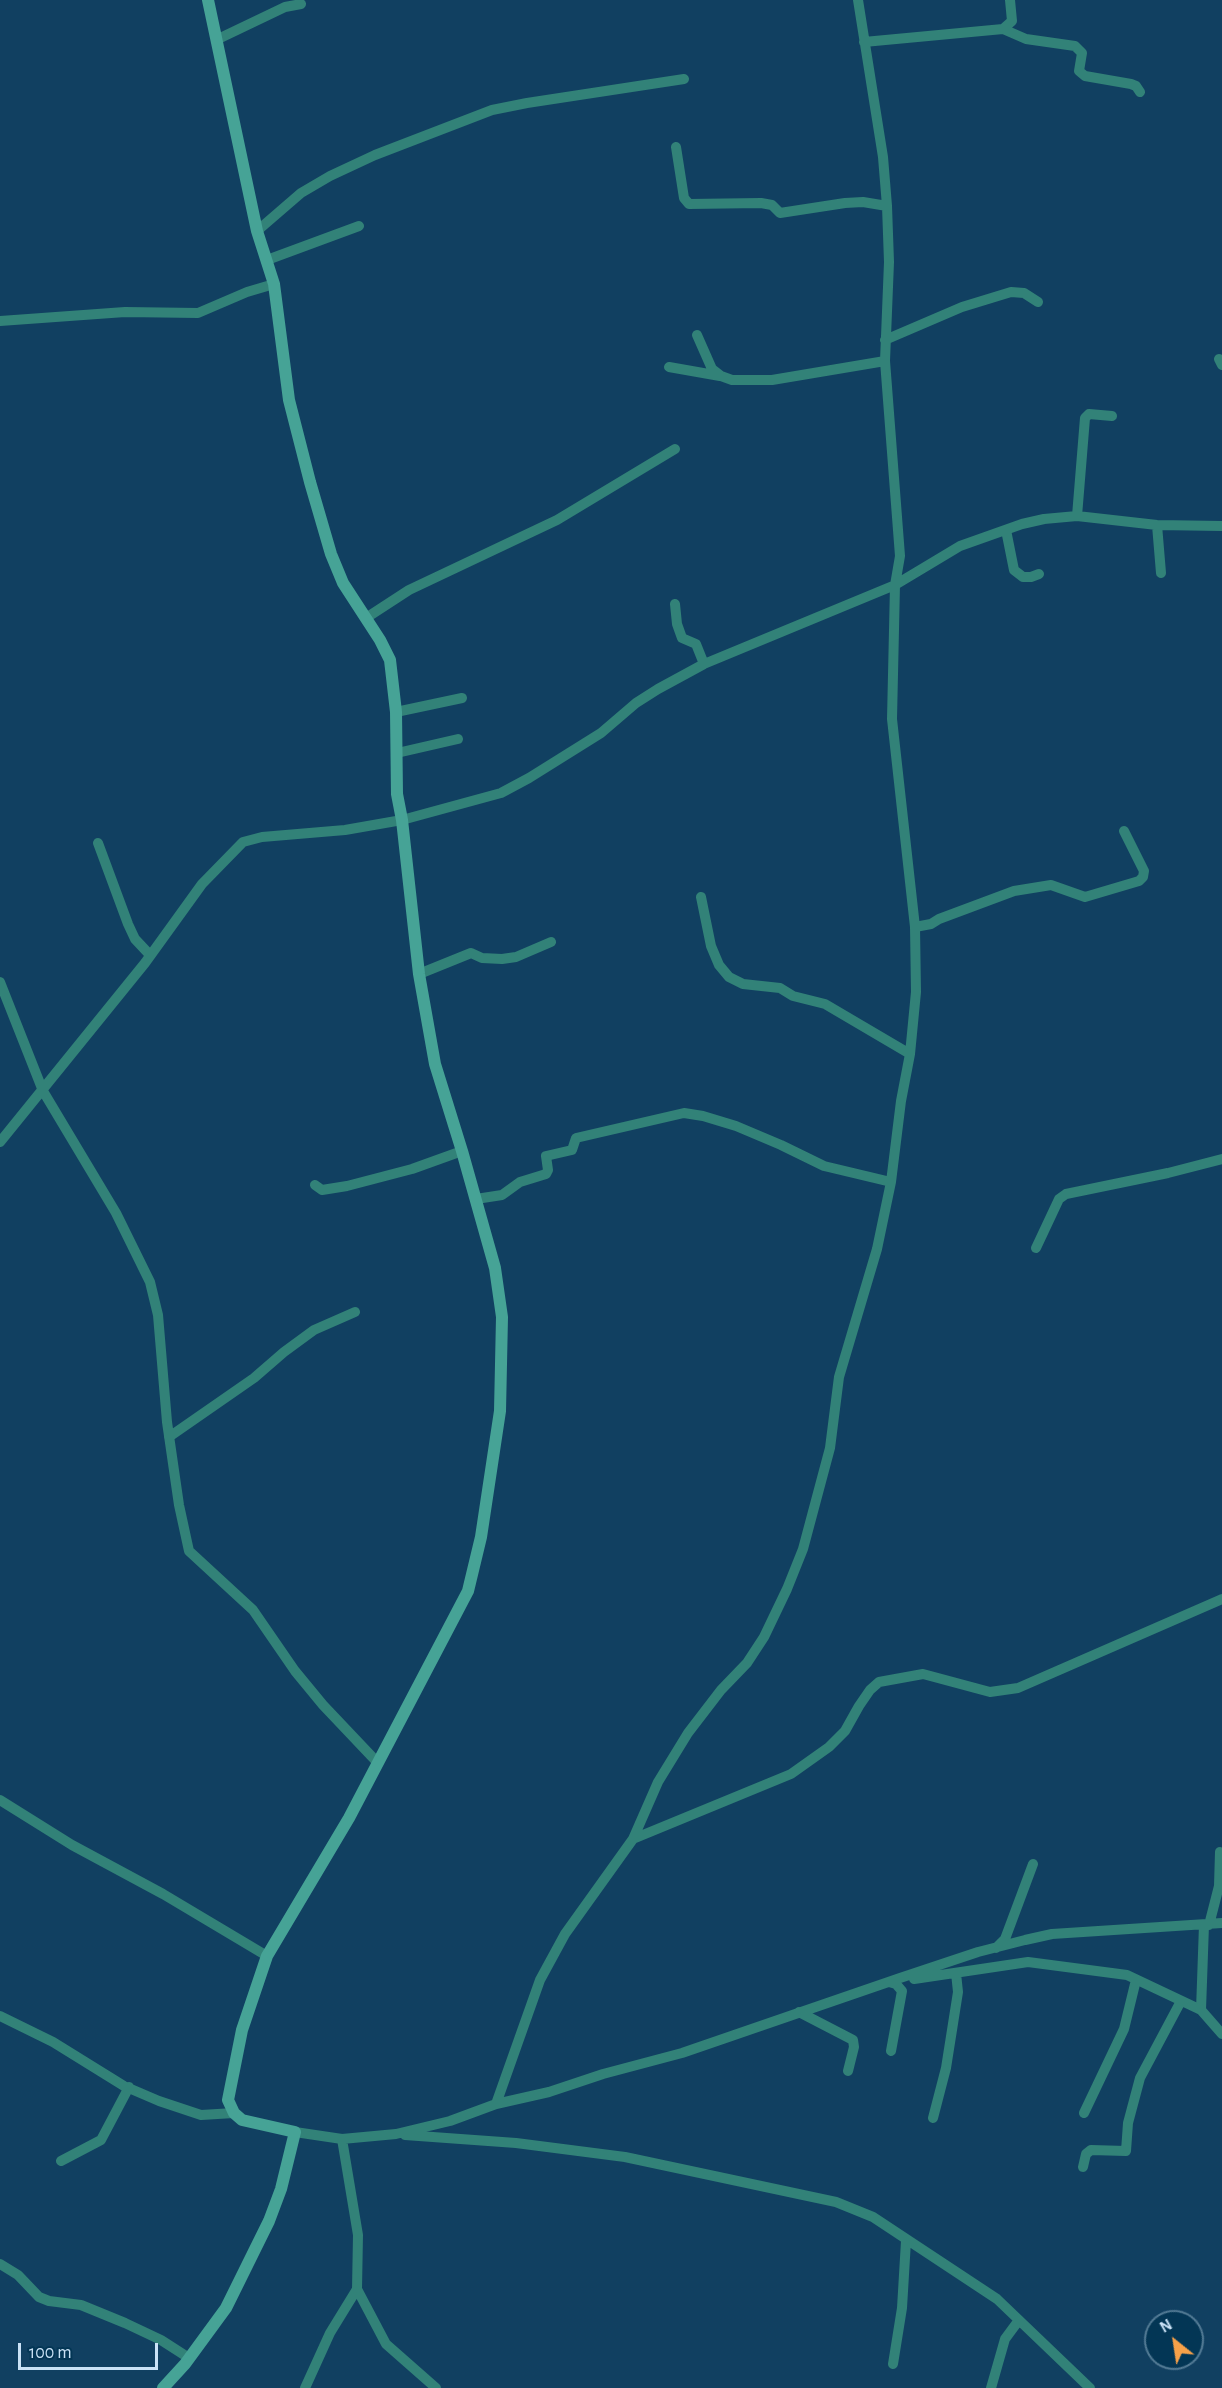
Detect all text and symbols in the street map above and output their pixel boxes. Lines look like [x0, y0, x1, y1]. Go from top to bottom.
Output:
north arrow [1144, 2310, 1204, 2370]
text: N [1157, 2316, 1175, 2336]
scale bar [21, 2331, 160, 2369]
text: 100 m [29, 2344, 72, 2362]

